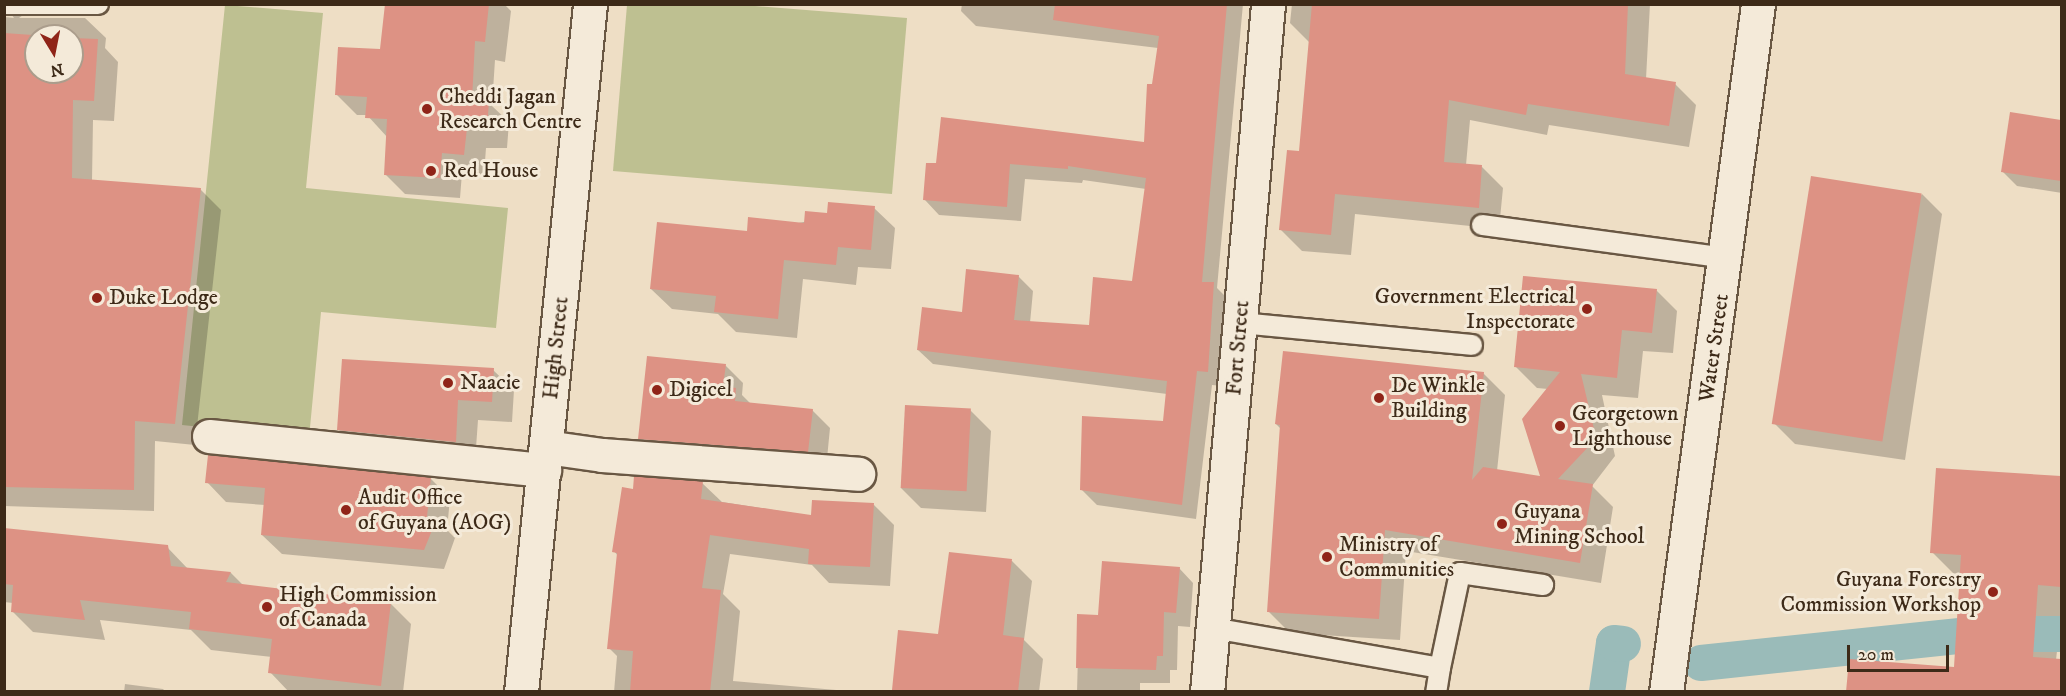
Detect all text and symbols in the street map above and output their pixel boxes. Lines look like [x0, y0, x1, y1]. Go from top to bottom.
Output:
north arrow [24, 24, 84, 84]
text: N [49, 59, 65, 81]
place label: Cheddi Jagan Research Centre [439, 83, 582, 134]
marker: Cheddi Jagan Research Centre [420, 102, 434, 116]
place label: Red House [443, 158, 538, 184]
marker: Red House [424, 164, 438, 178]
place label: Government Electrical Inspectorate [1375, 283, 1575, 334]
place label: Duke Lodge [109, 285, 218, 311]
marker: Duke Lodge [90, 291, 104, 305]
street label: Water Street [1693, 292, 1735, 404]
street label: High Street [537, 295, 575, 401]
street label: Fort Street [1221, 299, 1255, 397]
marker: Government Electrical Inspectorate [1580, 302, 1594, 316]
place label: Naacie [460, 370, 520, 396]
place label: De Winkle Building [1391, 372, 1485, 424]
marker: Naacie [441, 376, 455, 390]
place label: Digicel [669, 377, 733, 403]
marker: Digicel [650, 383, 664, 397]
marker: De Winkle Building [1372, 391, 1386, 405]
place label: Georgetown Lighthouse [1572, 400, 1678, 452]
marker: Georgetown Lighthouse [1553, 419, 1567, 433]
place label: Audit Office of Guyana (AOG) [358, 484, 511, 536]
place label: Guyana Mining School [1514, 498, 1644, 550]
marker: Audit Office of Guyana (AOG) [339, 503, 353, 517]
marker: Guyana Mining School [1495, 517, 1509, 531]
place label: Ministry of Communities [1339, 531, 1454, 582]
marker: Ministry of Communities [1320, 550, 1334, 564]
place label: Guyana Forestry Commission Workshop [1780, 566, 1981, 618]
place label: High Commission of Canada [279, 581, 437, 632]
marker: Guyana Forestry Commission Workshop [1986, 585, 2000, 599]
marker: High Commission of Canada [260, 600, 274, 614]
scale bar [1850, 633, 1952, 671]
text: 20 m [1858, 644, 1894, 666]

